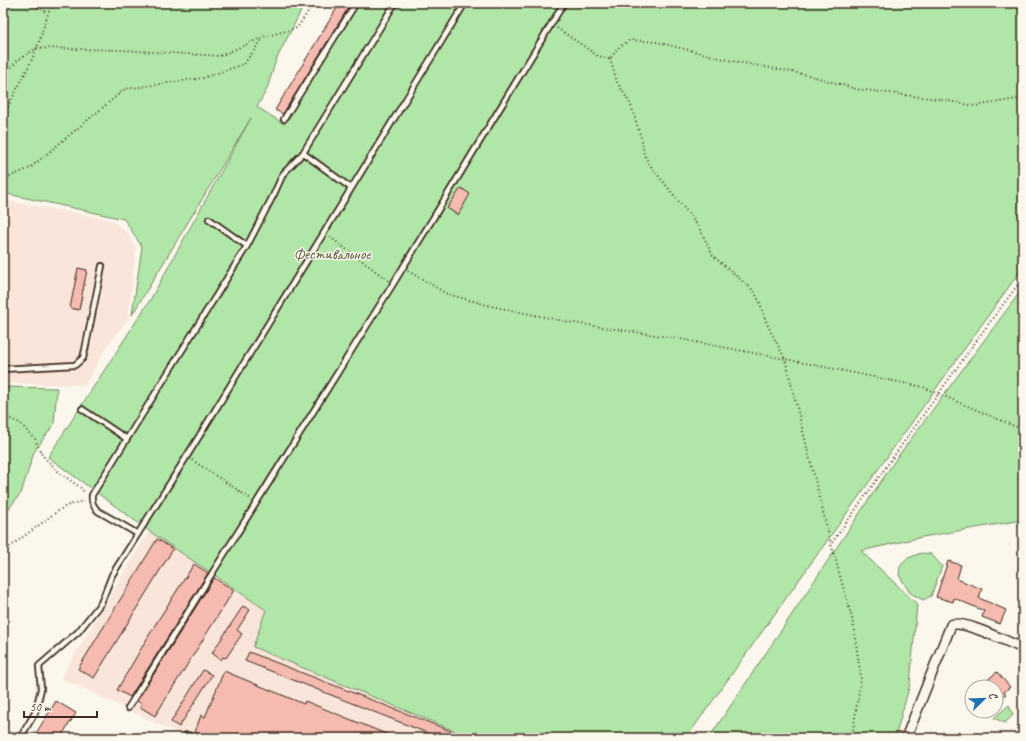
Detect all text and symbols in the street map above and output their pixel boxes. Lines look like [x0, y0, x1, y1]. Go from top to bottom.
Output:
park label: Фестивальное [293, 244, 372, 264]
north arrow [964, 679, 1004, 719]
text: С [986, 690, 1001, 702]
scale bar [24, 693, 97, 719]
text: 50 m [30, 699, 52, 715]

